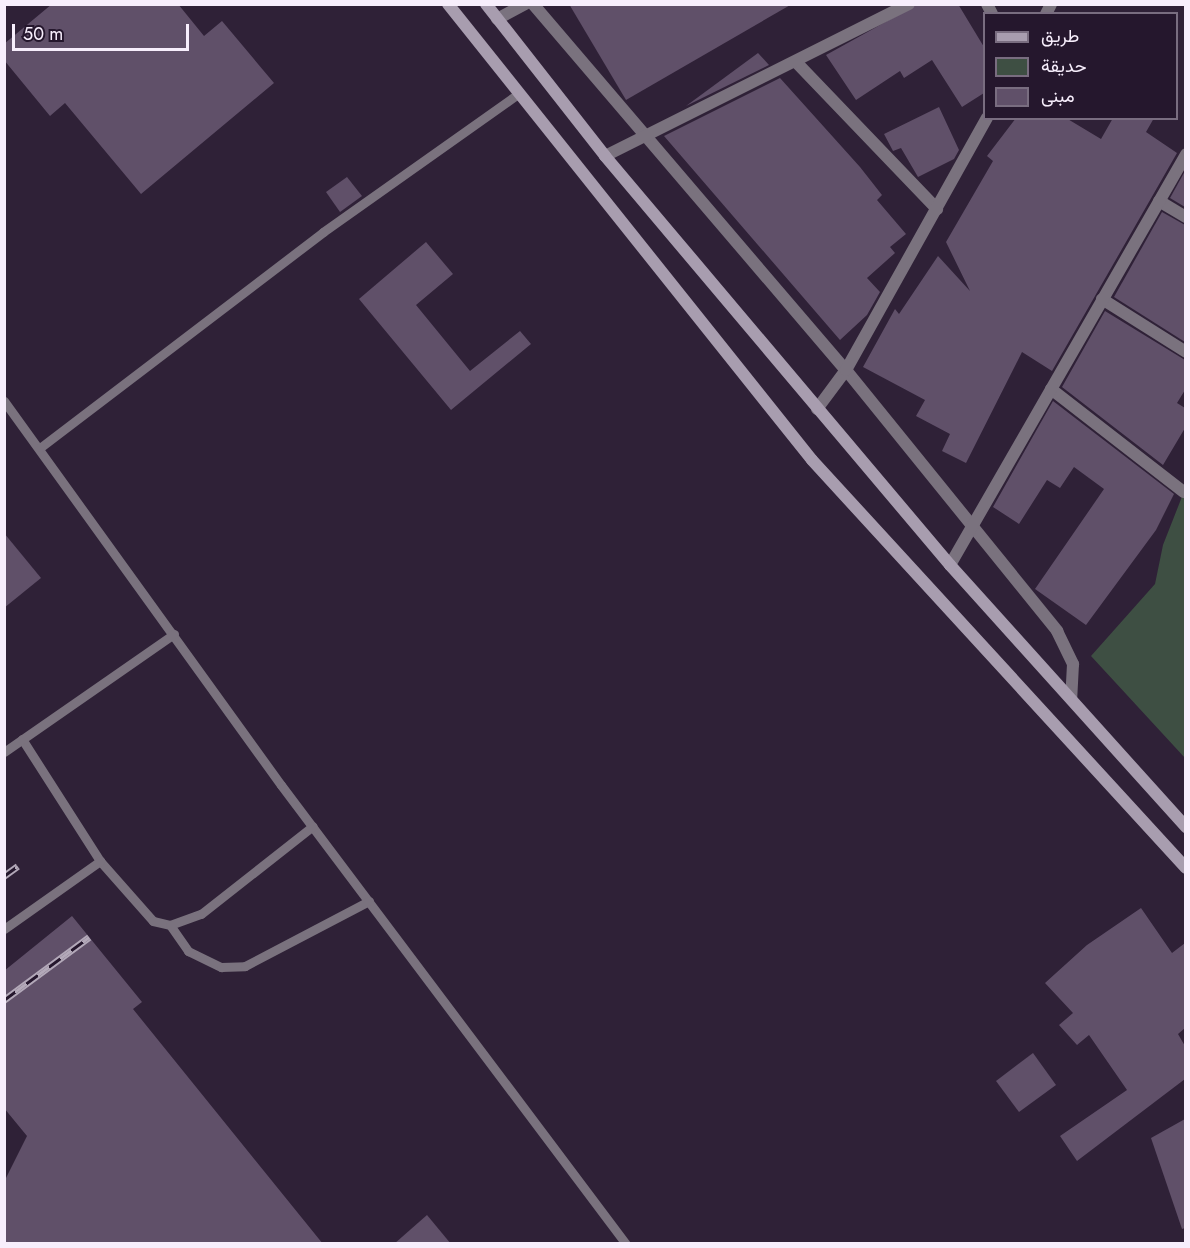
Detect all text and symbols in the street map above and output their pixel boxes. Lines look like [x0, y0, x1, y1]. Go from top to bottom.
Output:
scale bar [15, 12, 192, 50]
legend [983, 12, 1178, 120]
text: 50 m [23, 21, 63, 47]
text: طريق [1041, 23, 1079, 49]
text: حديقة [1041, 53, 1087, 79]
text: مبنى [1041, 83, 1075, 109]

